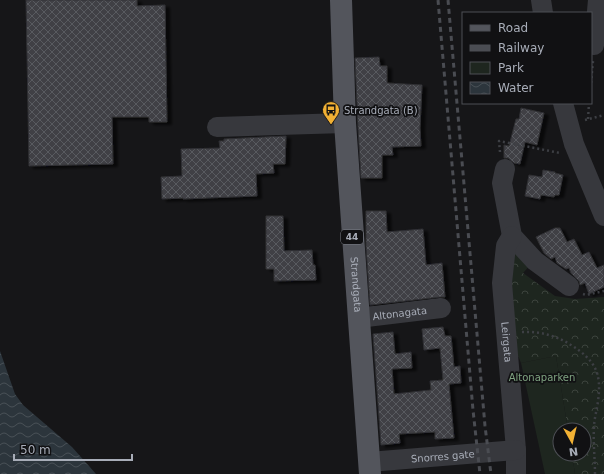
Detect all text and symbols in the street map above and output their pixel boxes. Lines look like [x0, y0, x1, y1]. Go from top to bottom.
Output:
legend [462, 12, 592, 104]
text: Road [498, 21, 528, 35]
text: Railway [498, 41, 544, 55]
text: Park [498, 61, 524, 75]
text: Water [498, 81, 534, 95]
bus stop icon: Strandgata (B) [321, 100, 341, 125]
place label: Strandgata (B) [344, 105, 418, 116]
road number: 44 [341, 230, 363, 244]
street label: Strandgata [349, 256, 363, 313]
street label: Altonagata [372, 305, 428, 322]
street label: Leirgata [499, 321, 514, 363]
park label: Altonaparken [509, 372, 575, 383]
north arrow [552, 422, 592, 462]
scale bar [14, 436, 132, 462]
text: 50 m [20, 443, 51, 457]
text: N [568, 444, 579, 458]
street label: Snorres gate [411, 448, 475, 465]

